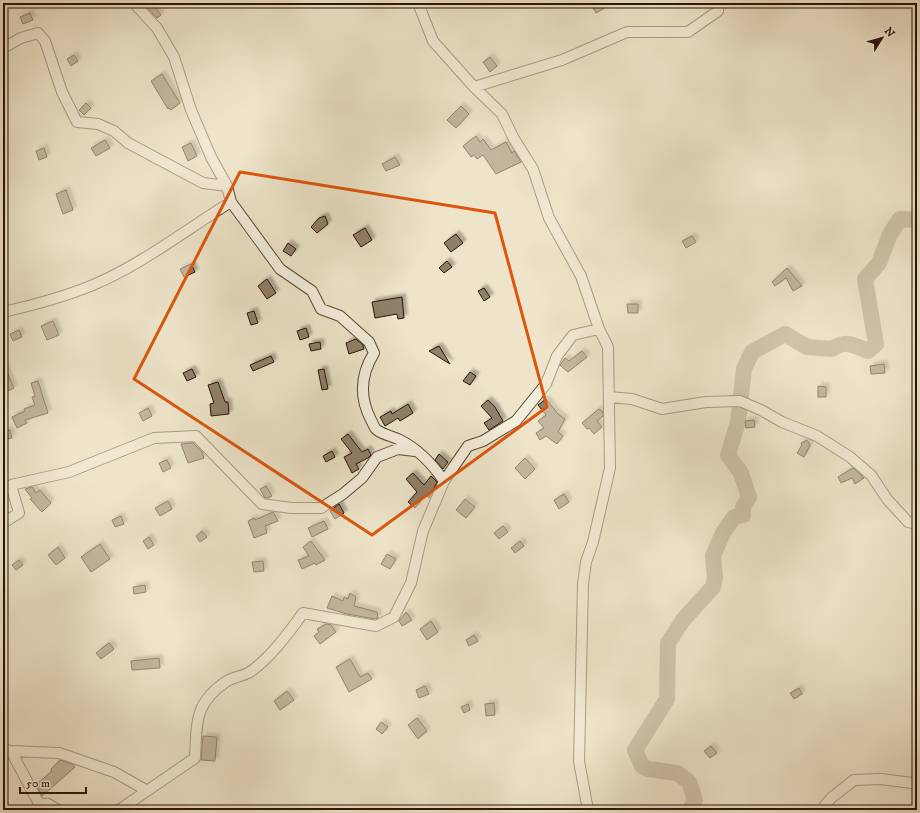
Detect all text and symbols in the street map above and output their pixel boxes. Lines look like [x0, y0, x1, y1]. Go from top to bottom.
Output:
north arrow [862, 18, 902, 58]
text: N [881, 25, 897, 40]
scale bar [20, 769, 86, 795]
text: 50 m [26, 776, 50, 791]

